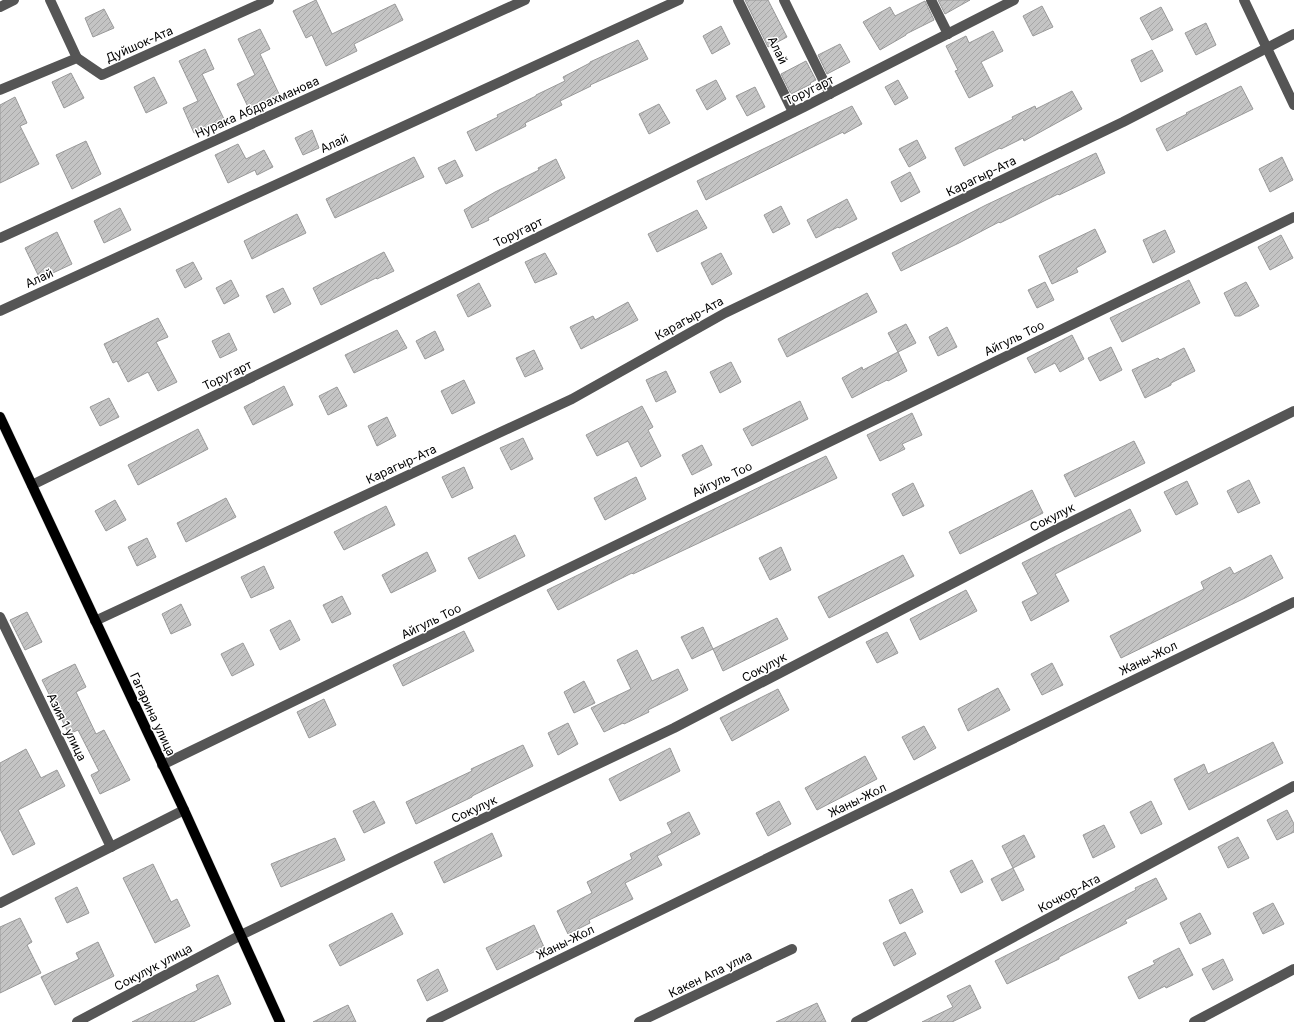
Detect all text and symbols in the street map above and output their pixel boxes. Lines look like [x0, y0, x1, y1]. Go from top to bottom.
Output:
street label: Дуйшок-Ата [103, 22, 175, 66]
street label: Алай [765, 34, 791, 66]
street label: Торугарт [782, 72, 836, 108]
street label: Нурака Абдрахманова [193, 73, 321, 141]
street label: Алай [318, 130, 350, 156]
street label: Карагыр-Ата [944, 153, 1018, 199]
street label: Торугарт [491, 214, 545, 250]
street label: Алай [23, 265, 55, 291]
street label: Карагыр-Ата [652, 293, 726, 343]
street label: Айгуль Тоо [981, 317, 1047, 359]
street label: Торугарт [200, 357, 254, 393]
street label: Карагыр-Ата [363, 441, 439, 487]
street label: Айгуль Тоо [689, 458, 755, 500]
street label: Сокулук [1027, 499, 1078, 535]
street label: Айгуль Тоо [398, 600, 464, 642]
street label: Жаны-Жол [1116, 637, 1180, 679]
street label: Сокулук [739, 649, 789, 685]
street label: Гагарина улица [127, 670, 179, 758]
street label: Азия 1 улица [44, 691, 90, 763]
street label: Жаны-Жол [825, 779, 889, 821]
street label: Сокулук [449, 792, 500, 826]
street label: Кочкор-Ата [1035, 870, 1103, 916]
street label: Жаны-Жол [533, 921, 597, 963]
street label: Сокулук улица [111, 940, 195, 994]
street label: Какен Апа улиа [666, 947, 754, 1001]

